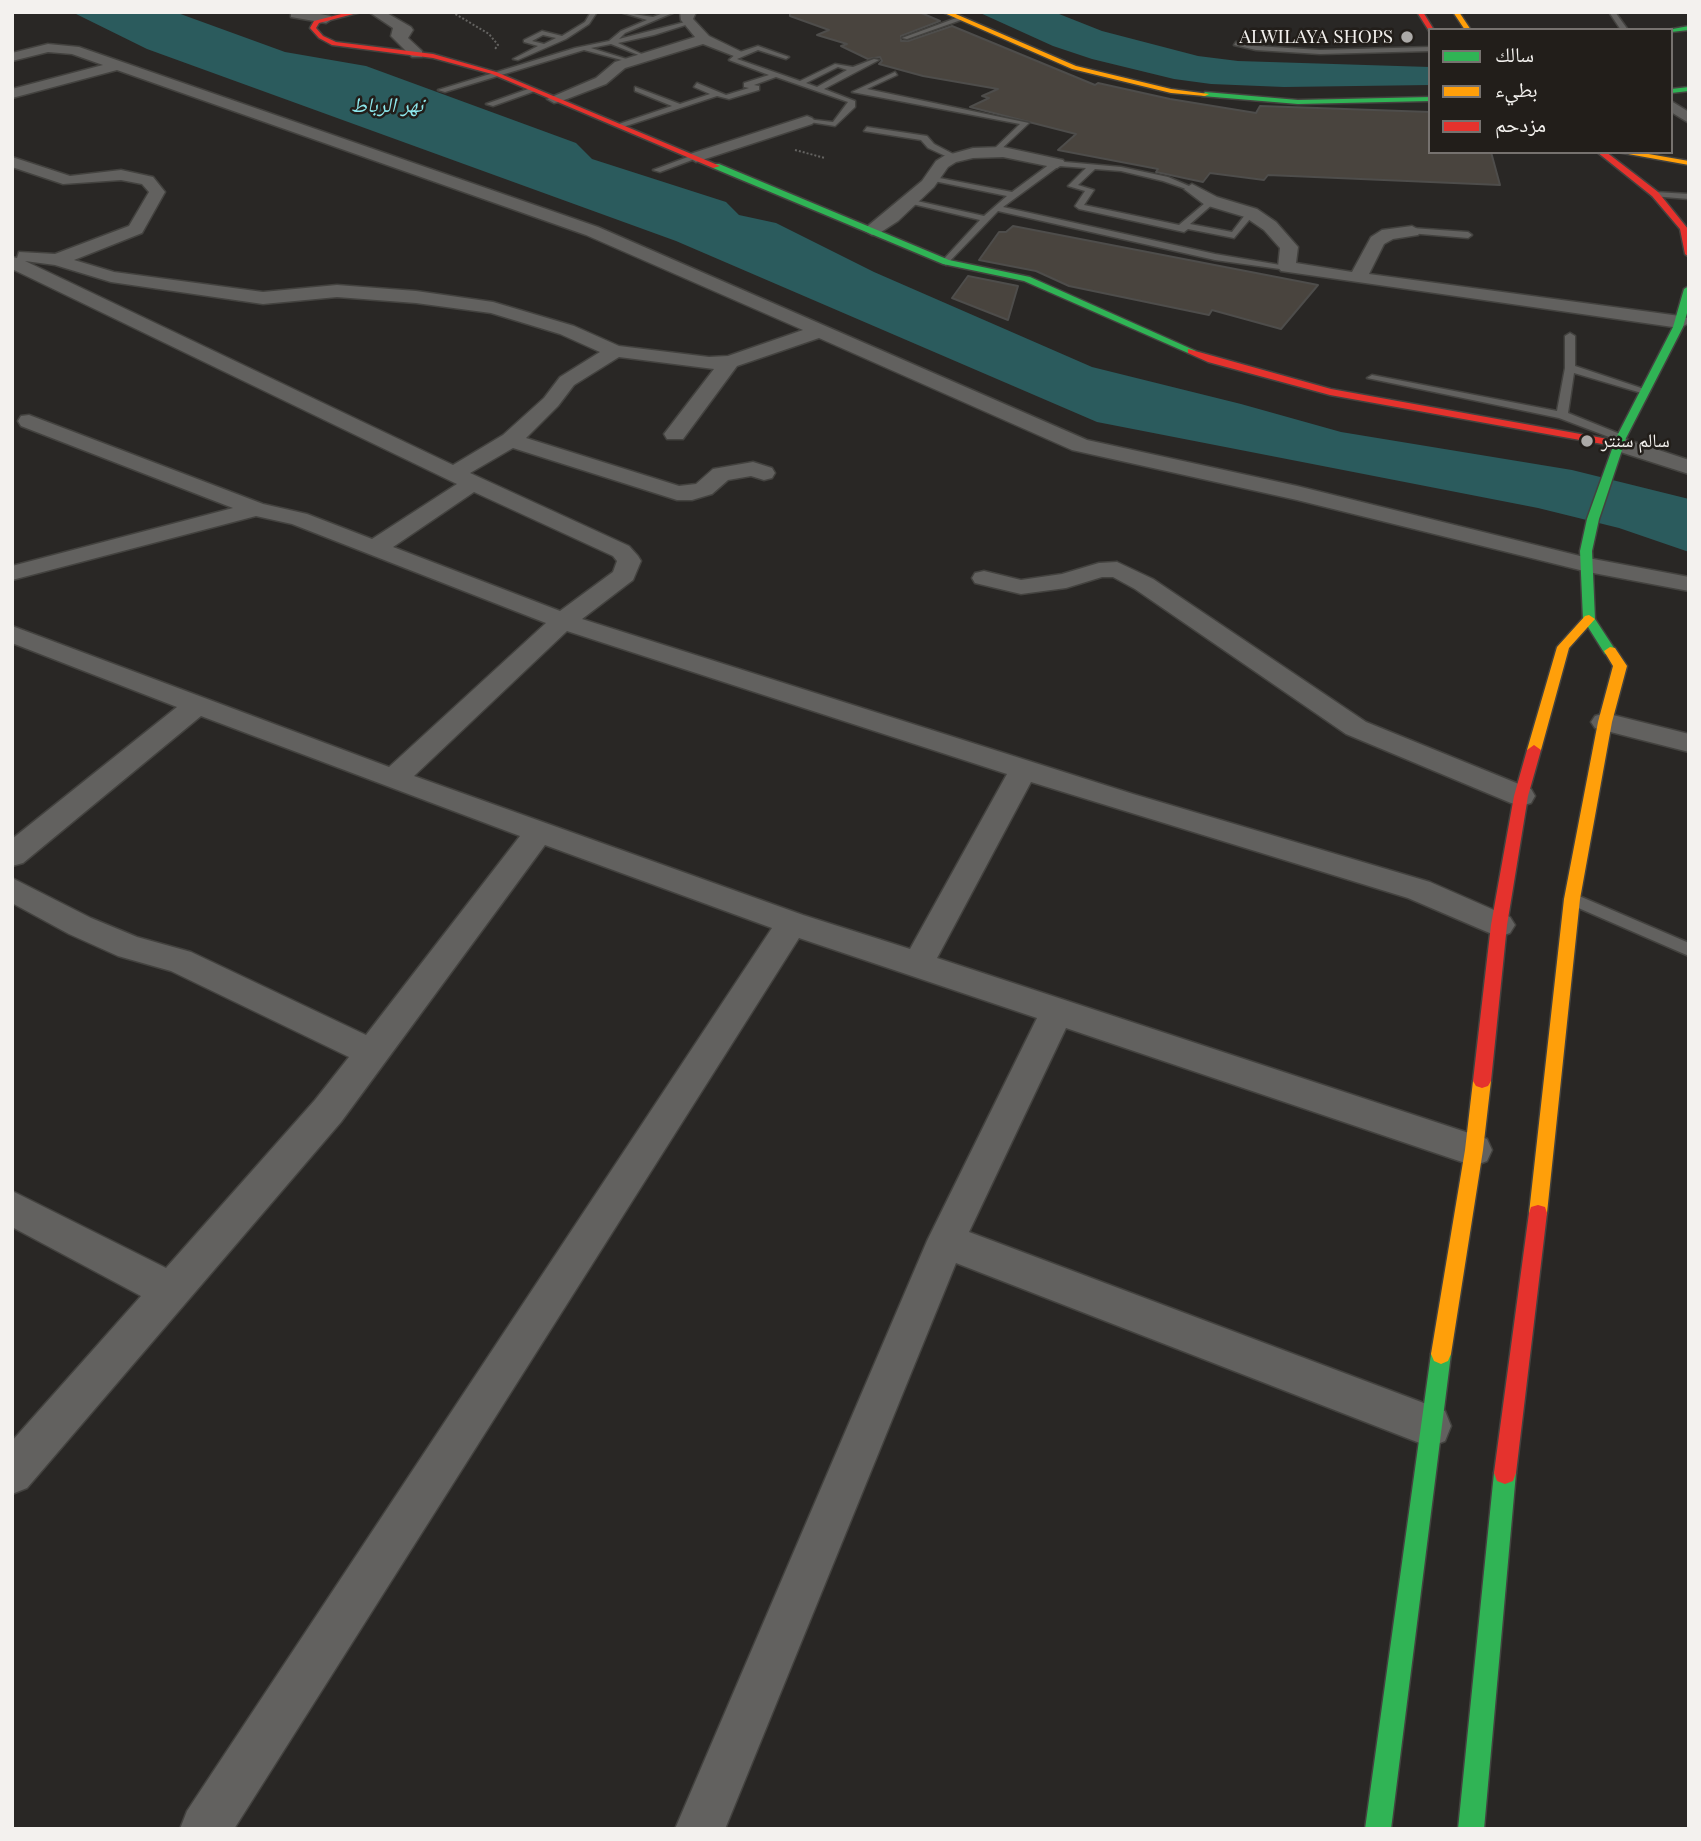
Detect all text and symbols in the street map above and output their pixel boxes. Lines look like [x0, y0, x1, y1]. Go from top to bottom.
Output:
place label: ALWILAYA SHOPS [1239, 26, 1393, 48]
legend [1428, 28, 1673, 154]
marker: ALWILAYA SHOPS [1399, 29, 1415, 45]
text: سالك [1495, 39, 1534, 67]
text: بطيء [1495, 74, 1538, 102]
water label: نهر الرباط [351, 92, 423, 118]
text: مزدحم [1495, 109, 1546, 137]
place label: سالم سنتر [1601, 430, 1670, 452]
marker: سالم سنتر [1579, 433, 1595, 449]

